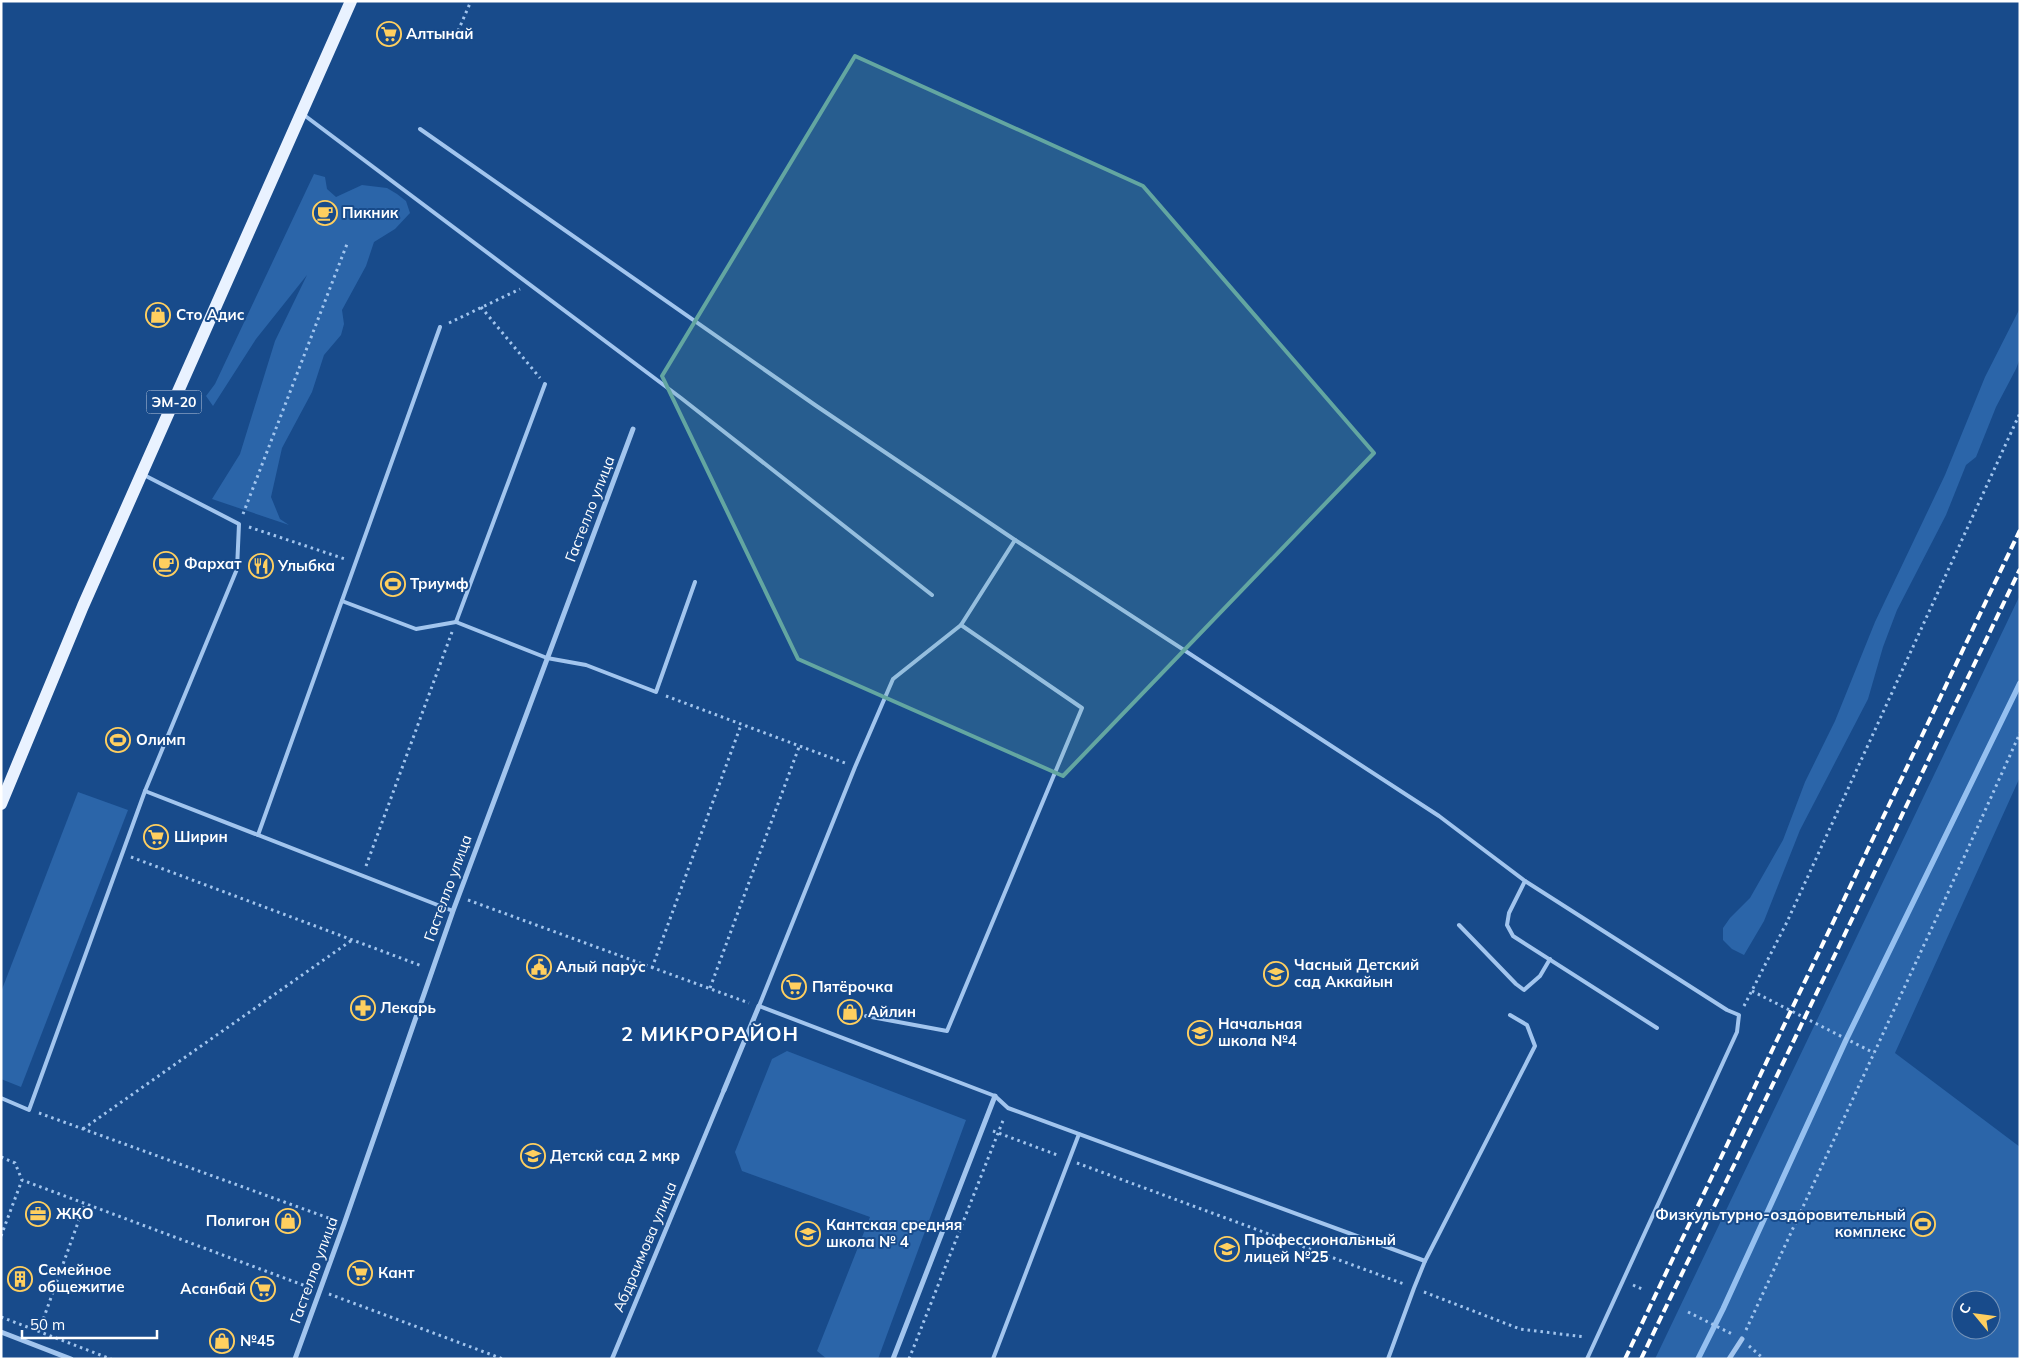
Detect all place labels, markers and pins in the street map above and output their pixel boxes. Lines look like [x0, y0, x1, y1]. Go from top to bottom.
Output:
supermarket icon: Алтынай [376, 21, 402, 47]
place label: Алтынай [406, 24, 474, 43]
cafe icon: Пикник [312, 200, 338, 226]
place label: Пикник [342, 203, 399, 222]
shop icon: Сто Адис [145, 302, 171, 328]
place label: Сто Адис [176, 305, 245, 324]
cafe icon: Фархат [153, 551, 179, 577]
restaurant icon: Улыбка [248, 553, 274, 579]
place label: Фархат [184, 554, 242, 573]
place label: Улыбка [277, 556, 335, 575]
sports icon: Триумф [380, 571, 406, 597]
place label: Триумф [410, 574, 469, 593]
sports icon: Олимп [105, 727, 131, 753]
place label: Олимп [136, 730, 186, 749]
supermarket icon: Ширин [143, 824, 169, 850]
place label: Ширин [174, 827, 228, 846]
public building icon: Алый парус [526, 954, 552, 980]
place label: Часный Детский сад Аккайын [1294, 955, 1419, 991]
place label: Алый парус [556, 957, 646, 976]
school or university icon: Часный Детский сад Аккайын [1263, 961, 1289, 987]
supermarket icon: Пятёрочка [781, 974, 807, 1000]
place label: Пятёрочка [812, 977, 893, 996]
pharmacy icon: Лекарь [350, 995, 376, 1021]
place label: Лекарь [380, 998, 436, 1017]
shop icon: Айлин [837, 999, 863, 1025]
place label: Айлин [868, 1002, 916, 1021]
place label: Начальная школа №4 [1218, 1014, 1302, 1050]
school or university icon: Начальная школа №4 [1187, 1020, 1213, 1046]
school or university icon: Детскй сад 2 мкр [520, 1143, 546, 1169]
place label: Детскй сад 2 мкр [550, 1146, 680, 1165]
office icon: ЖКО [25, 1201, 51, 1227]
place label: ЖКО [56, 1204, 94, 1223]
place label: Физкультурно-оздоровительный комплекс [1655, 1205, 1906, 1241]
shop icon: Полигон [275, 1208, 301, 1234]
place label: Полигон [206, 1211, 270, 1230]
sports icon: Физкультурно-оздоровительный комплекс [1910, 1211, 1936, 1237]
place label: Кантская средняя школа № 4 [826, 1215, 962, 1251]
school or university icon: Кантская средняя школа № 4 [795, 1221, 821, 1247]
place label: Профессиональный лицей №25 [1244, 1230, 1396, 1266]
school or university icon: Профессиональный лицей №25 [1214, 1236, 1240, 1262]
place label: Семейное общежитие [38, 1260, 125, 1296]
supermarket icon: Кант [347, 1260, 373, 1286]
place label: Кант [378, 1263, 415, 1282]
building icon: Семейное общежитие [7, 1266, 33, 1292]
supermarket icon: Асанбай [250, 1276, 276, 1302]
place label: Асанбай [180, 1279, 246, 1298]
shop icon: №45 [209, 1328, 235, 1354]
place label: №45 [240, 1331, 275, 1350]

